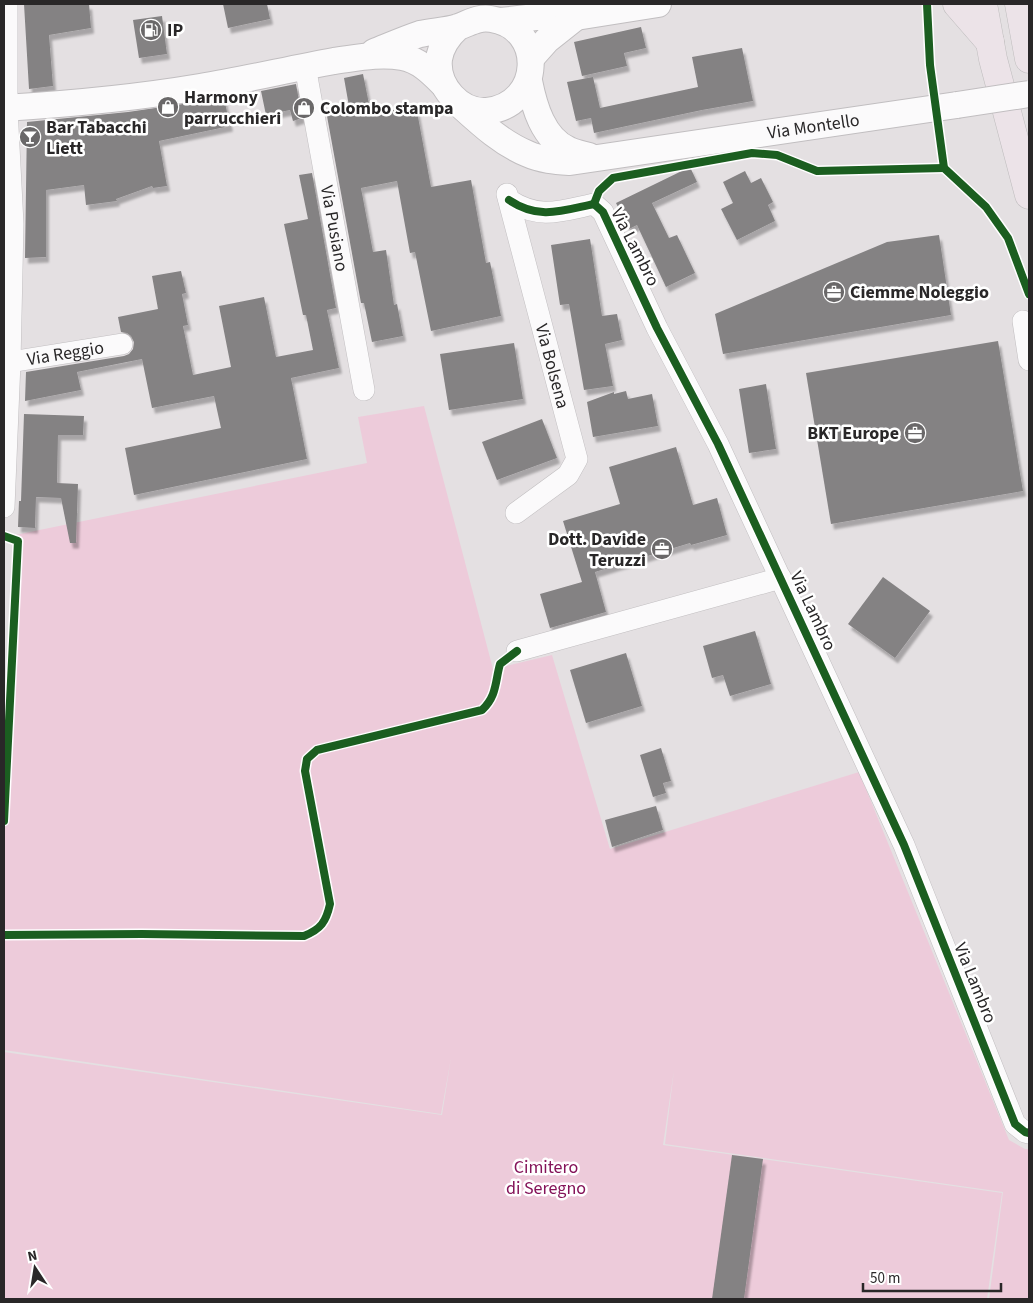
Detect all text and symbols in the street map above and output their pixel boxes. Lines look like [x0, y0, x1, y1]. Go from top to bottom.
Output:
fuel station icon: IP [139, 18, 163, 42]
place label: IP [167, 18, 183, 43]
place label: Harmony parrucchieri [184, 85, 281, 131]
shop icon: Harmony parrucchieri [156, 95, 180, 119]
shop icon: Colombo stampa [292, 96, 316, 120]
place label: Colombo stampa [320, 96, 454, 121]
street label: Via Montello [766, 107, 861, 145]
place label: Bar Tabacchi Liett [46, 115, 147, 161]
bar icon: Bar Tabacchi Liett [18, 125, 42, 149]
street label: Via Pusiano [314, 183, 355, 273]
street label: Via Lambro [605, 204, 665, 290]
office icon: Ciemme Noleggio [822, 280, 846, 304]
place label: Ciemme Noleggio [850, 280, 989, 305]
street label: Via Bolsena [529, 321, 576, 411]
street label: Via Reggio [25, 335, 106, 372]
place label: BKT Europe [807, 421, 899, 446]
office icon: BKT Europe [903, 421, 927, 445]
place label: Dott. Davide Teruzzi [548, 527, 646, 573]
office icon: Dott. Davide Teruzzi [650, 537, 674, 561]
street label: Via Lambro [784, 567, 842, 655]
street label: Via Lambro [948, 939, 1002, 1027]
park label: Cimitero di Seregno [506, 1155, 586, 1201]
north arrow [10, 1243, 60, 1293]
text: N [26, 1246, 39, 1267]
scale bar [863, 1260, 1000, 1292]
text: 50 m [870, 1268, 900, 1289]

